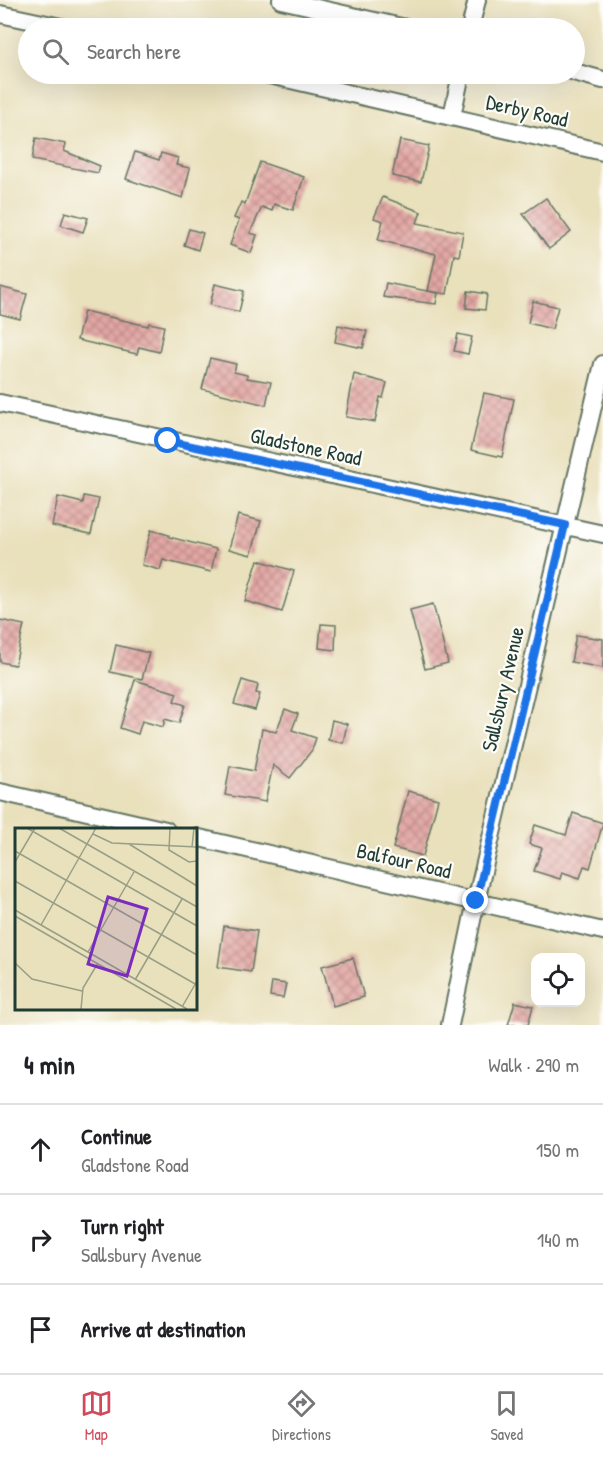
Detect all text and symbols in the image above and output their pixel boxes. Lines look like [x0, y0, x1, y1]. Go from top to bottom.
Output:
search box [18, 18, 585, 84]
icon: search [39, 35, 72, 68]
text: Search here [87, 36, 181, 66]
street label: Derby Road [483, 87, 571, 134]
street label: Gladstone Road [248, 421, 364, 472]
route start [154, 427, 180, 453]
street label: Sallsbury Avenue [474, 624, 531, 754]
inset map [15, 828, 196, 1010]
street label: Balfour Road [354, 836, 454, 885]
route end [462, 887, 488, 913]
map controls [531, 953, 585, 1007]
button: locate [531, 953, 585, 1007]
text: 4 min [24, 1047, 75, 1082]
text: Walk · 290 m [488, 1051, 579, 1078]
text: Continue [81, 1121, 152, 1151]
icon: ahead [24, 1133, 57, 1166]
text: 150 m [536, 1136, 579, 1163]
text: Gladstone Road [81, 1151, 189, 1178]
text: Turn right [81, 1211, 164, 1241]
icon: right [24, 1223, 57, 1256]
text: 140 m [537, 1226, 579, 1253]
text: Sallsbury Avenue [81, 1241, 202, 1268]
icon: arrive [24, 1313, 57, 1346]
text: Arrive at destination [81, 1314, 246, 1344]
tab: Map [80, 1387, 113, 1445]
tab: Directions [272, 1387, 331, 1445]
tab: Saved [490, 1387, 523, 1445]

